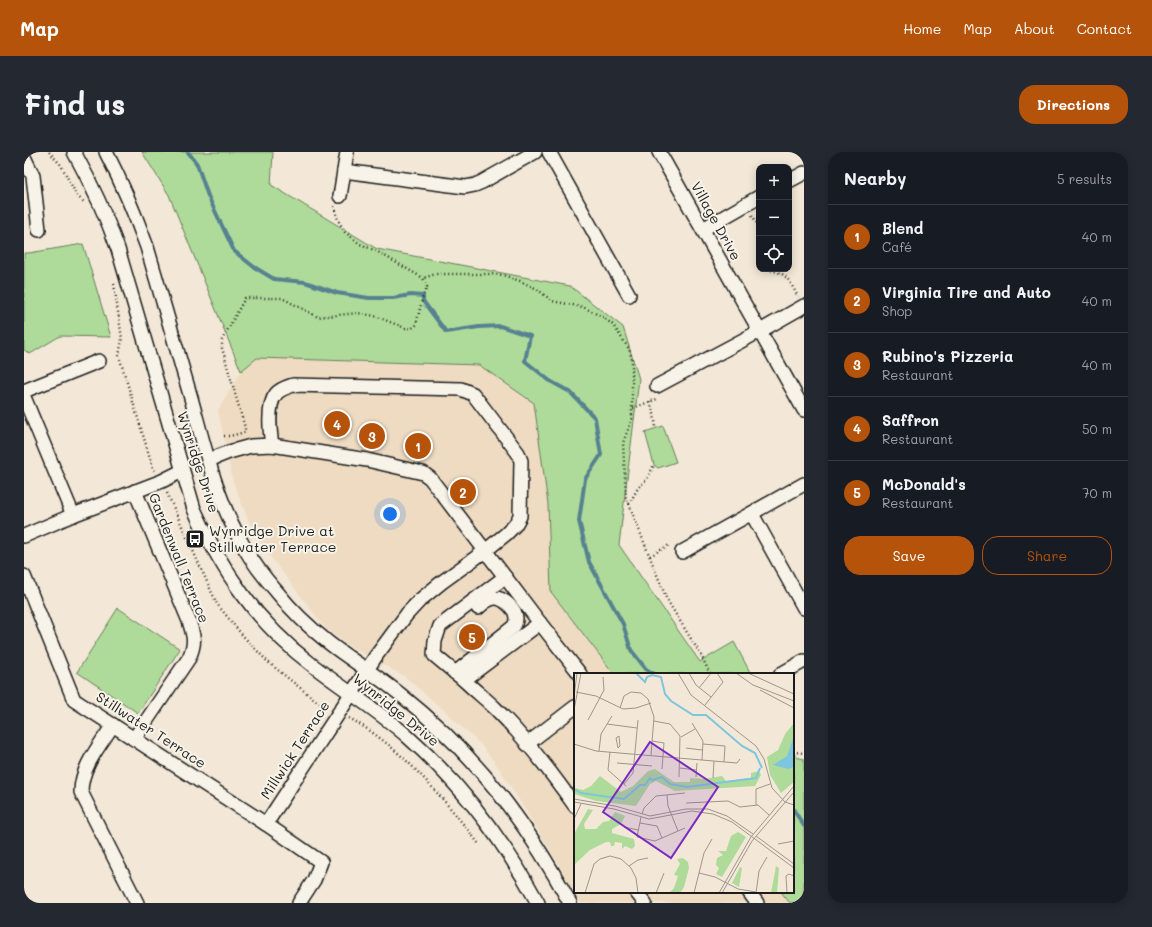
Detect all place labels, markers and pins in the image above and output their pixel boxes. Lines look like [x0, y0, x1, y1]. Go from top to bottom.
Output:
pin: 4 [324, 409, 350, 439]
pin: 3 [359, 421, 385, 451]
pin: 1 [405, 431, 431, 461]
pin: 2 [450, 477, 476, 507]
place label: Wynridge Drive at Stillwater Terrace [209, 521, 336, 556]
bus stop icon: Wynridge Drive at Stillwater Terrace [184, 528, 206, 550]
pin: 5 [459, 622, 485, 652]

